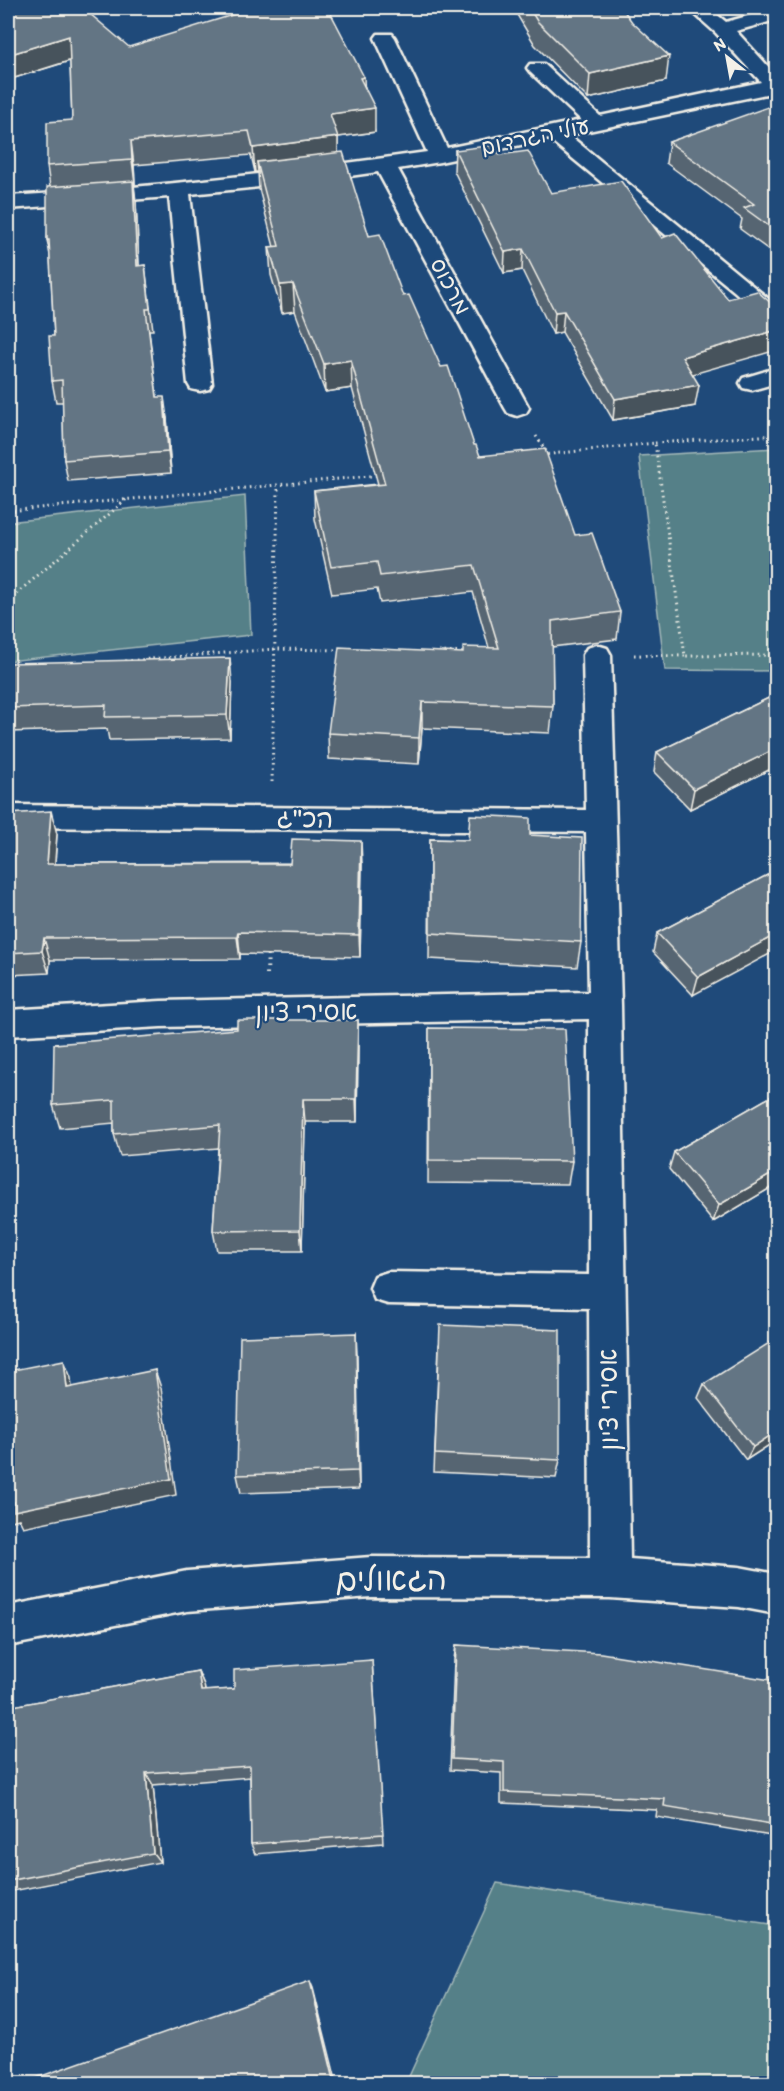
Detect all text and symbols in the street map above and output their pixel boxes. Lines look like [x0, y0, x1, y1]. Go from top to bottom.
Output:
north arrow [697, 27, 757, 87]
text: N [710, 34, 729, 55]
street label: עולי הגרדום [478, 112, 592, 161]
street label: מרכוס [424, 253, 477, 319]
street label: הכ"ג [276, 802, 334, 834]
street label: אסירי ציון [254, 994, 358, 1028]
street label: אסירי ציון [591, 1348, 625, 1452]
street label: הגאולים [335, 1559, 447, 1599]

